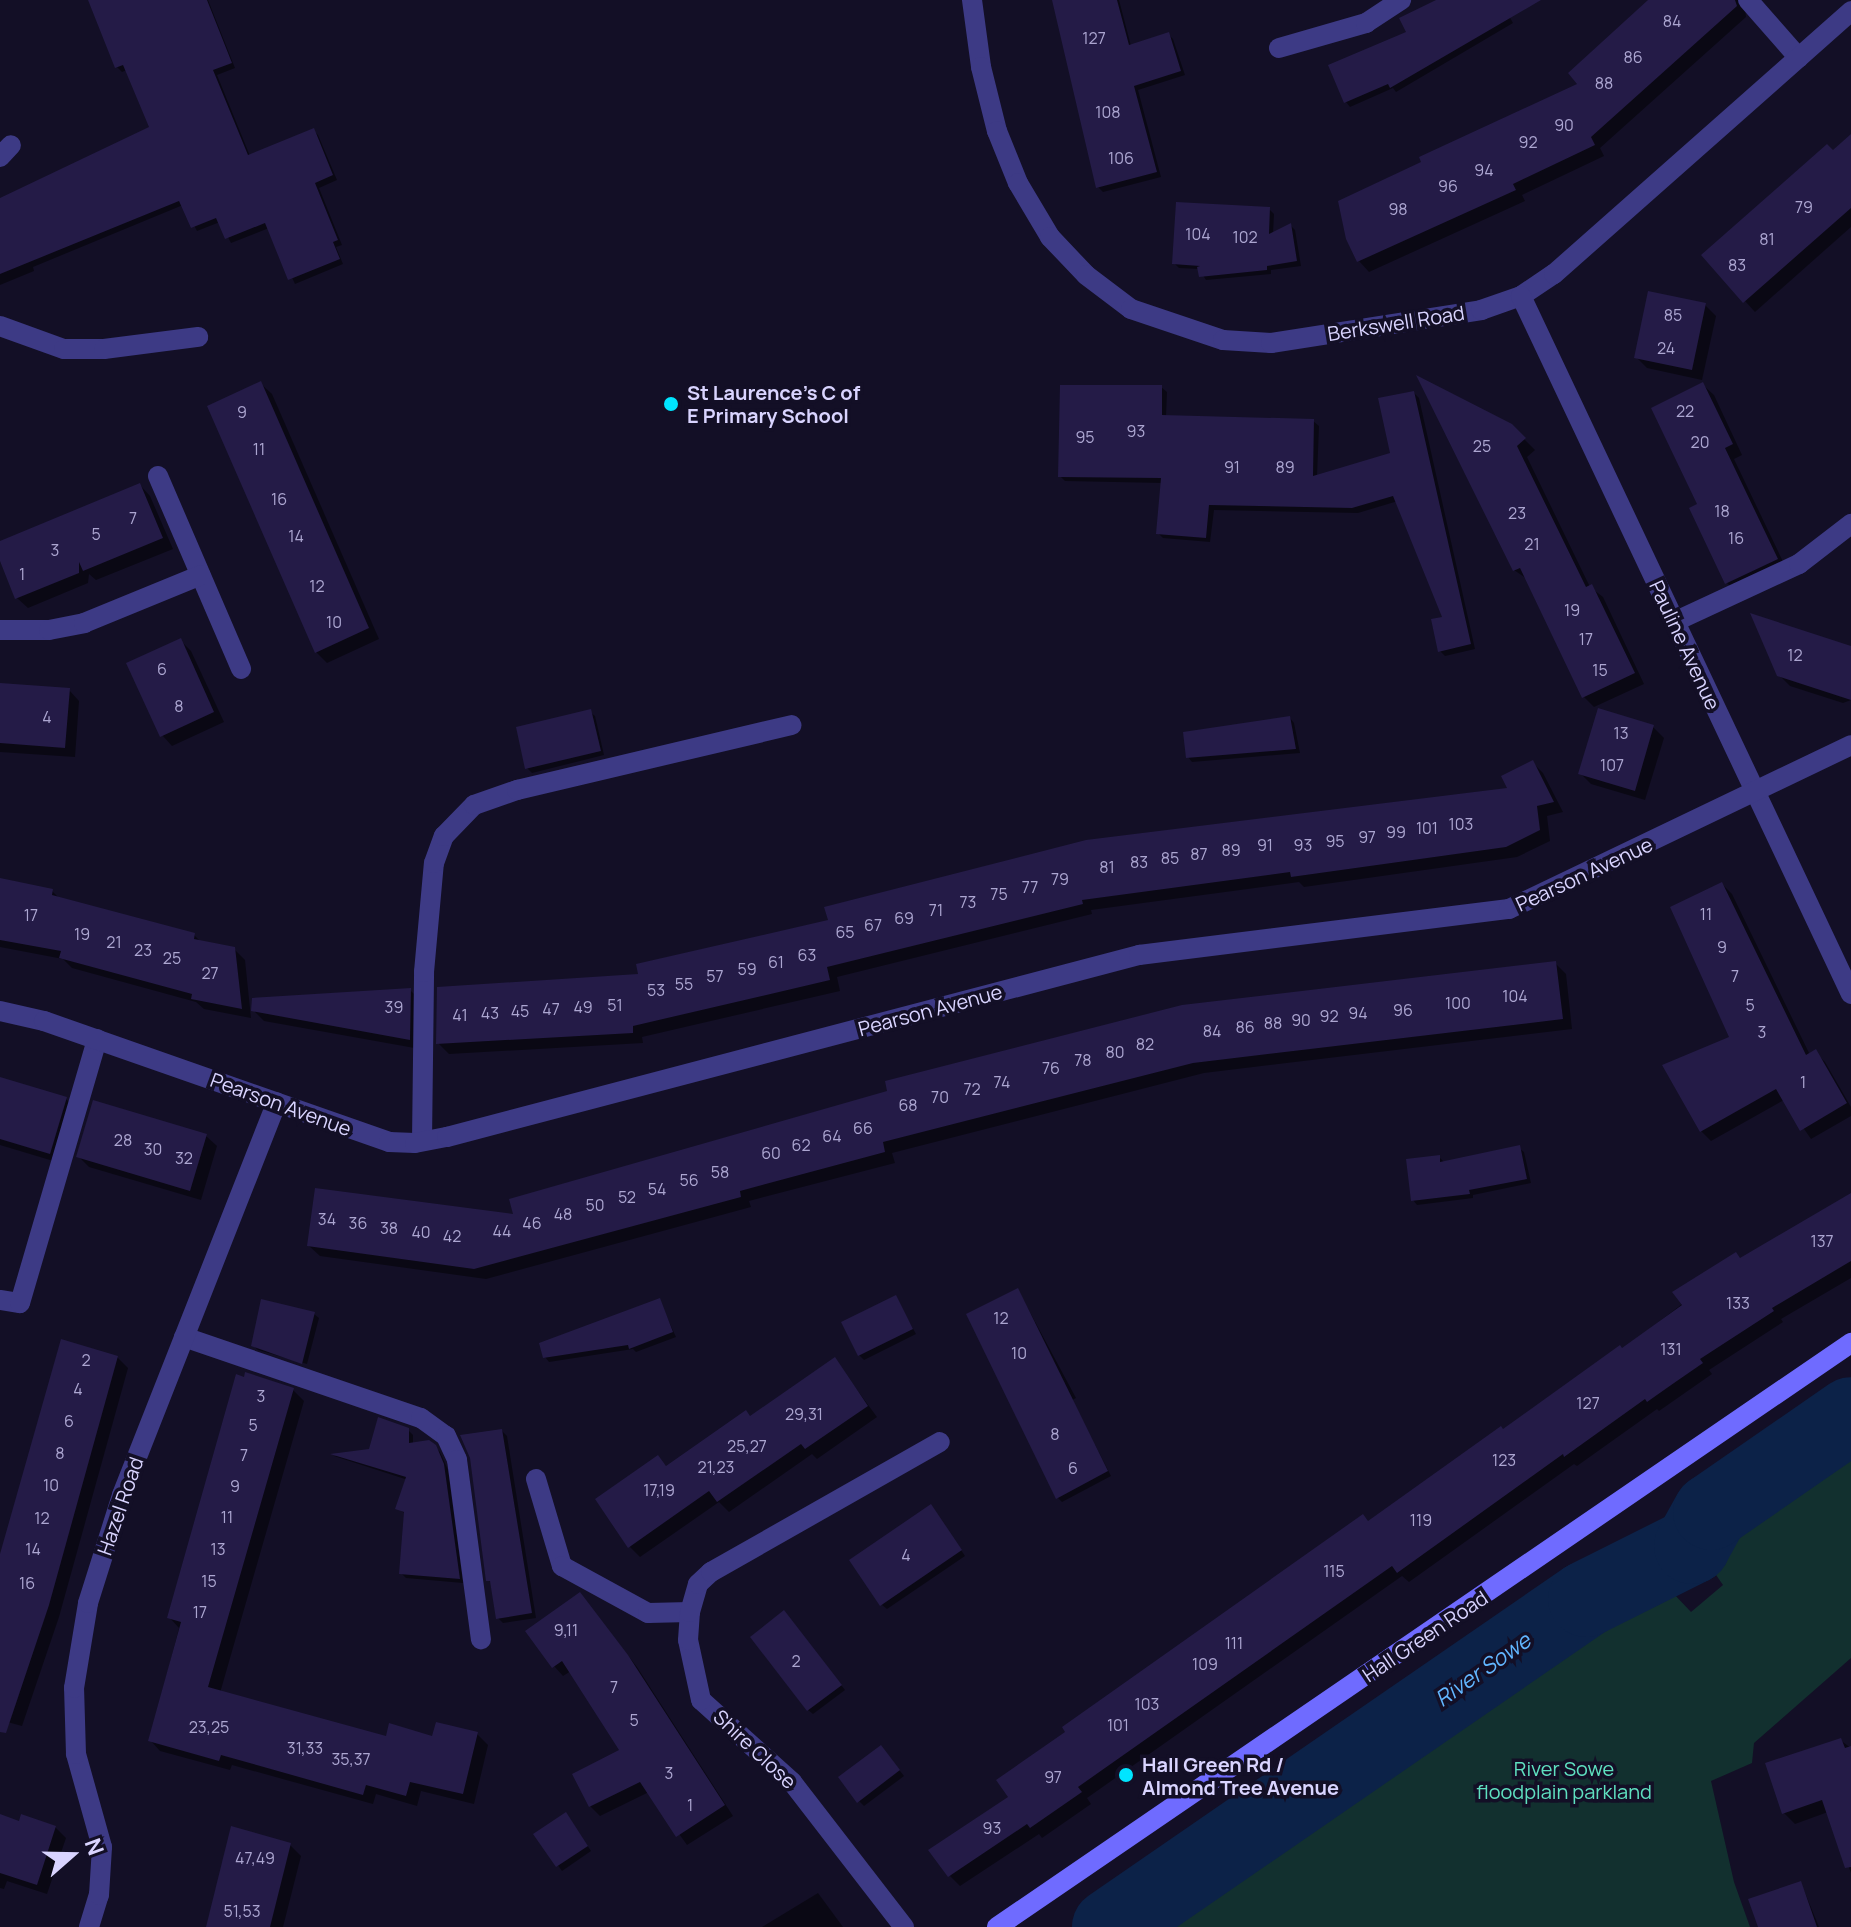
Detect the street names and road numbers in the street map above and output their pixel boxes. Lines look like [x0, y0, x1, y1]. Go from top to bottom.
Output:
street label: Berkswell Road [1326, 300, 1466, 346]
street label: Pauline Avenue [1645, 577, 1725, 713]
street label: Pearson Avenue [1512, 832, 1656, 916]
street label: Pearson Avenue [855, 979, 1005, 1041]
street label: Pearson Avenue [207, 1067, 355, 1141]
street label: Hazel Road [92, 1454, 148, 1558]
street label: Hall Green Road [1358, 1585, 1492, 1687]
street label: Shire Close [709, 1705, 801, 1793]

